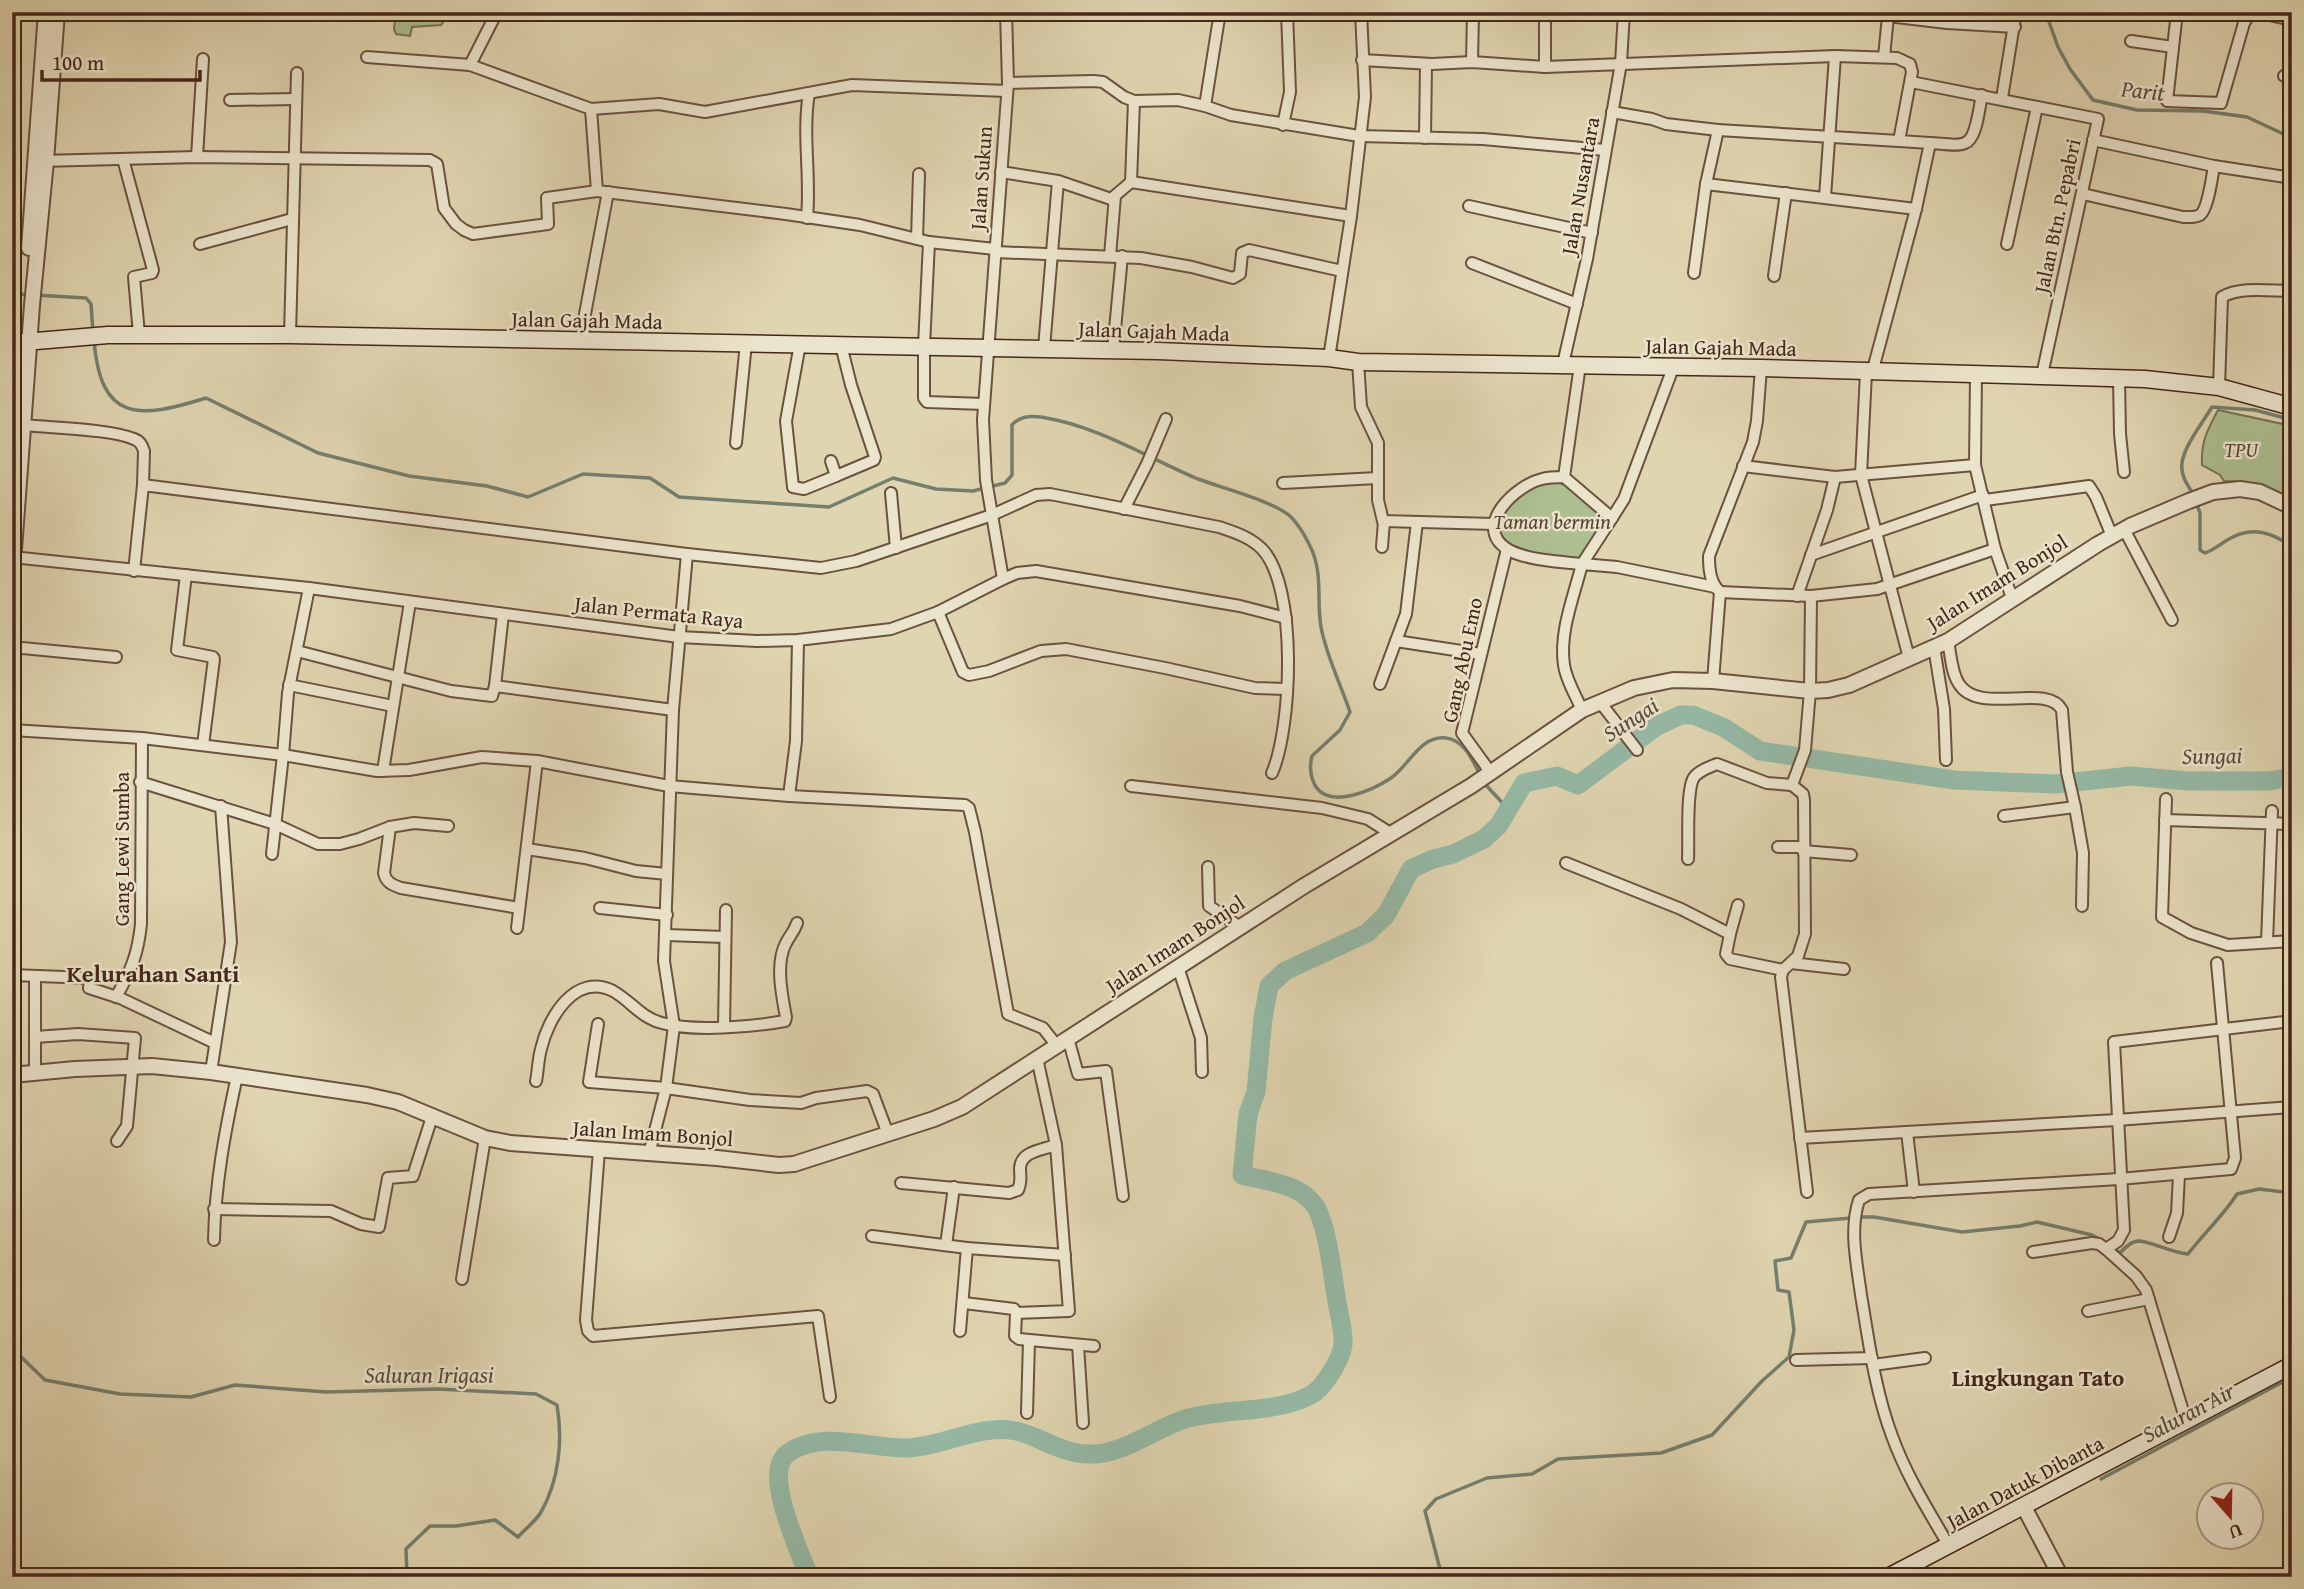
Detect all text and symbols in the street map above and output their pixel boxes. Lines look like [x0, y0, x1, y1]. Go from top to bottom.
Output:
scale bar [42, 38, 200, 82]
text: 100 m [52, 47, 104, 78]
water label: Parit [2119, 71, 2167, 109]
street label: Jalan Nusantara [1552, 114, 1607, 260]
street label: Jalan Sukun [962, 125, 1000, 234]
street label: Jalan Btn. Pepabri [2025, 136, 2089, 299]
street label: Jalan Gajah Mada [508, 303, 663, 337]
street label: Jalan Gajah Mada [1075, 313, 1230, 349]
street label: Jalan Gajah Mada [1642, 330, 1797, 364]
park label: TPU [2224, 434, 2259, 465]
park label: Taman bermin [1493, 506, 1611, 537]
street label: Jalan Imam Bonjol [1918, 526, 2073, 639]
street label: Jalan Permata Raya [570, 587, 745, 636]
street label: Gang Abu Emo [1434, 595, 1490, 725]
water label: Sungai [1596, 689, 1665, 749]
water label: Sungai [2181, 738, 2243, 772]
street label: Gang Lewi Sumba [106, 772, 137, 926]
street label: Jalan Imam Bonjol [1097, 887, 1251, 1002]
district label: Kelurahan Santi [67, 956, 239, 991]
street label: Jalan Imam Bonjol [569, 1112, 734, 1154]
water label: Saluran Irigasi [364, 1358, 494, 1391]
district label: Lingkungan Tato [1952, 1361, 2124, 1394]
water label: Saluran Air [2136, 1373, 2241, 1450]
street label: Jalan Datuk Dibanta [1938, 1427, 2109, 1538]
north arrow [2196, 1480, 2266, 1550]
text: U [2225, 1517, 2247, 1547]

